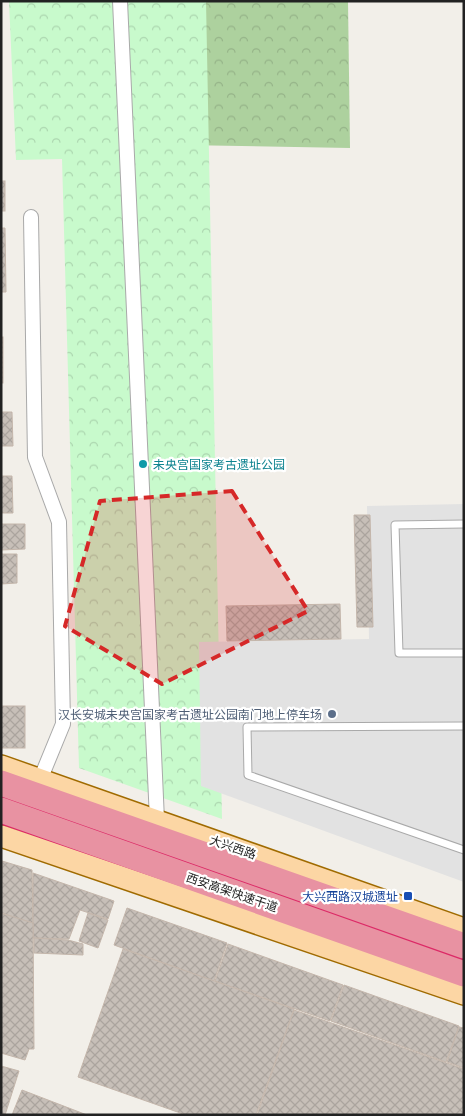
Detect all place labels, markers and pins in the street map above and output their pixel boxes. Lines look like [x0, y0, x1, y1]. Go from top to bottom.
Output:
place label: 未央宫国家考古遗址公园 [153, 457, 285, 472]
marker: 未央宫国家考古遗址公园 [137, 458, 149, 470]
place label: 汉长安城未央宫国家考古遗址公园南门地上停车场 [58, 707, 322, 722]
marker: 汉长安城未央宫国家考古遗址公园南门地上停车场 [326, 708, 338, 720]
place label: 大兴西路汉城遗址 [302, 889, 398, 904]
marker: 大兴西路汉城遗址 [402, 890, 414, 902]

